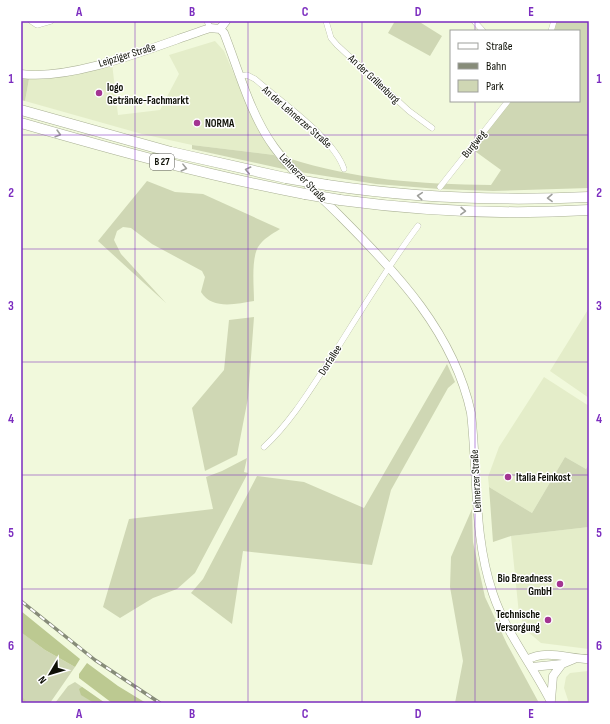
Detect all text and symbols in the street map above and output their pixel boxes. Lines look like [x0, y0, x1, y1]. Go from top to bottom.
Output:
text: A [75, 4, 83, 20]
text: B [189, 4, 195, 20]
text: C [302, 4, 309, 20]
text: D [415, 4, 422, 20]
text: E [528, 4, 534, 20]
legend [450, 30, 580, 102]
text: Straße [486, 39, 513, 54]
street label: Leipziger Straße [97, 40, 157, 70]
street label: An der Grillenburg [345, 51, 403, 107]
text: Bahn [486, 59, 506, 74]
text: 1 [8, 71, 14, 87]
text: 1 [596, 71, 602, 87]
text: Park [486, 79, 504, 94]
place label: logo Getränke-Fachmarkt [107, 81, 189, 107]
street label: An der Lehnerzer Straße [259, 83, 335, 151]
marker: logo Getränke-Fachmarkt [94, 88, 104, 98]
place label: NORMA [205, 117, 235, 130]
marker: NORMA [192, 118, 202, 128]
street label: Burgweg [459, 127, 489, 160]
one-way arrow [55, 129, 62, 138]
street label: Lehnerzer Straße [277, 151, 329, 205]
road number: B 27 [150, 154, 174, 170]
one-way arrow [181, 164, 187, 172]
one-way arrow [244, 167, 251, 175]
text: 2 [8, 185, 14, 201]
text: 2 [596, 185, 602, 201]
one-way arrow [417, 191, 423, 200]
one-way arrow [547, 194, 553, 203]
one-way arrow [460, 206, 466, 215]
text: 3 [8, 298, 14, 314]
text: 3 [596, 298, 602, 314]
street label: Dorfallee [316, 342, 344, 378]
text: 4 [8, 411, 14, 427]
text: 4 [596, 411, 602, 427]
street label: Lehnerzer Straße [468, 449, 484, 513]
place label: Italia Feinkost [516, 471, 571, 484]
marker: Italia Feinkost [503, 472, 513, 482]
text: 5 [8, 525, 14, 541]
text: 5 [596, 525, 602, 541]
place label: Bio Breadness GmbH [498, 572, 552, 598]
marker: Bio Breadness GmbH [555, 579, 565, 589]
place label: Technische Versorgung [496, 608, 540, 634]
marker: Technische Versorgung [543, 615, 553, 625]
text: 6 [8, 638, 14, 654]
text: 6 [596, 638, 602, 654]
north arrow [30, 654, 70, 694]
text: N [36, 673, 49, 686]
text: A [75, 706, 83, 722]
text: B [189, 706, 195, 722]
text: C [302, 706, 309, 722]
text: D [415, 706, 422, 722]
text: E [528, 706, 534, 722]

